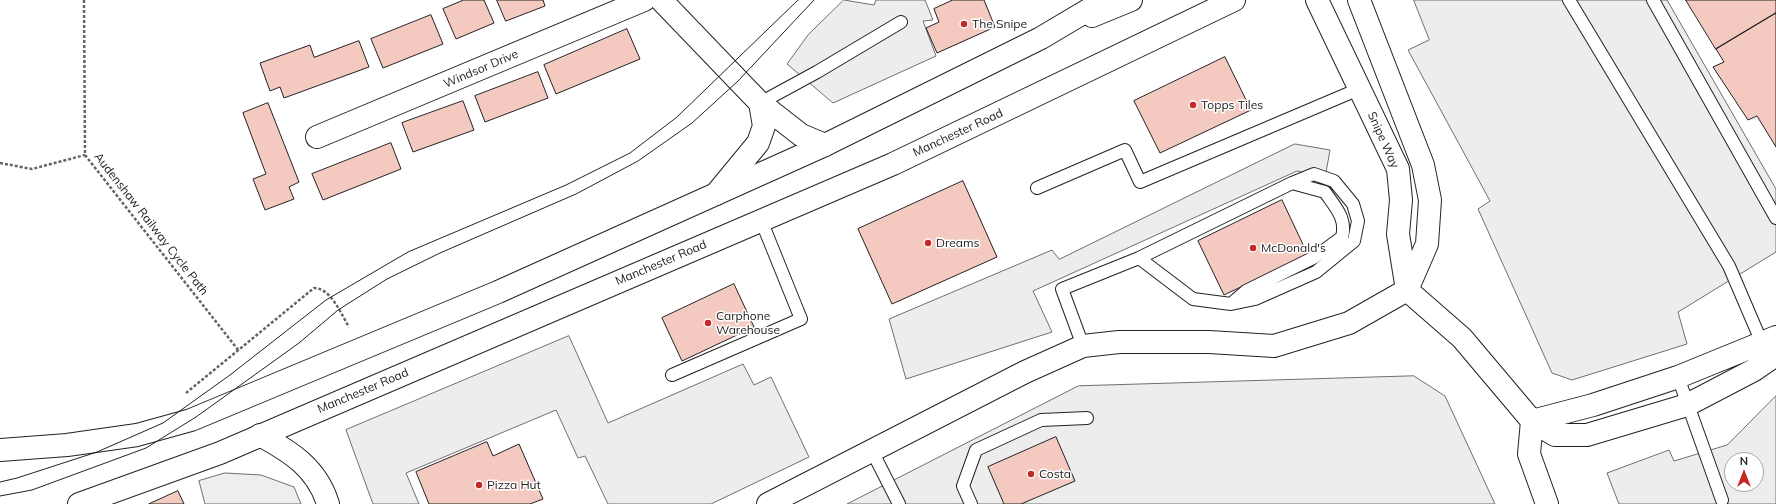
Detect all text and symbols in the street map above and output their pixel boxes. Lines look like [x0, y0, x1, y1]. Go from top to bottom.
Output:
place label: The Snipe [972, 17, 1027, 31]
marker: The Snipe [959, 19, 969, 29]
street label: Windsor Drive [441, 47, 521, 91]
place label: Topps Tiles [1201, 98, 1263, 112]
marker: Topps Tiles [1188, 100, 1198, 110]
street label: Manchester Road [911, 106, 1005, 160]
street label: Snipe Way [1364, 109, 1402, 171]
street label: Audenshaw Railway Cycle Path [91, 150, 211, 298]
place label: Dreams [936, 236, 979, 250]
street label: Manchester Road [613, 237, 709, 289]
marker: Dreams [923, 238, 933, 248]
place label: McDonald's [1261, 241, 1326, 255]
marker: McDonald's [1248, 243, 1258, 253]
place label: Carphone Warehouse [716, 309, 780, 337]
marker: Carphone Warehouse [703, 318, 713, 328]
street label: Manchester Road [315, 365, 411, 417]
north arrow [1724, 452, 1764, 492]
text: N [1740, 454, 1748, 468]
place label: Costa [1039, 467, 1071, 481]
marker: Costa [1026, 469, 1036, 479]
place label: Pizza Hut [487, 478, 541, 492]
marker: Pizza Hut [474, 480, 484, 490]

